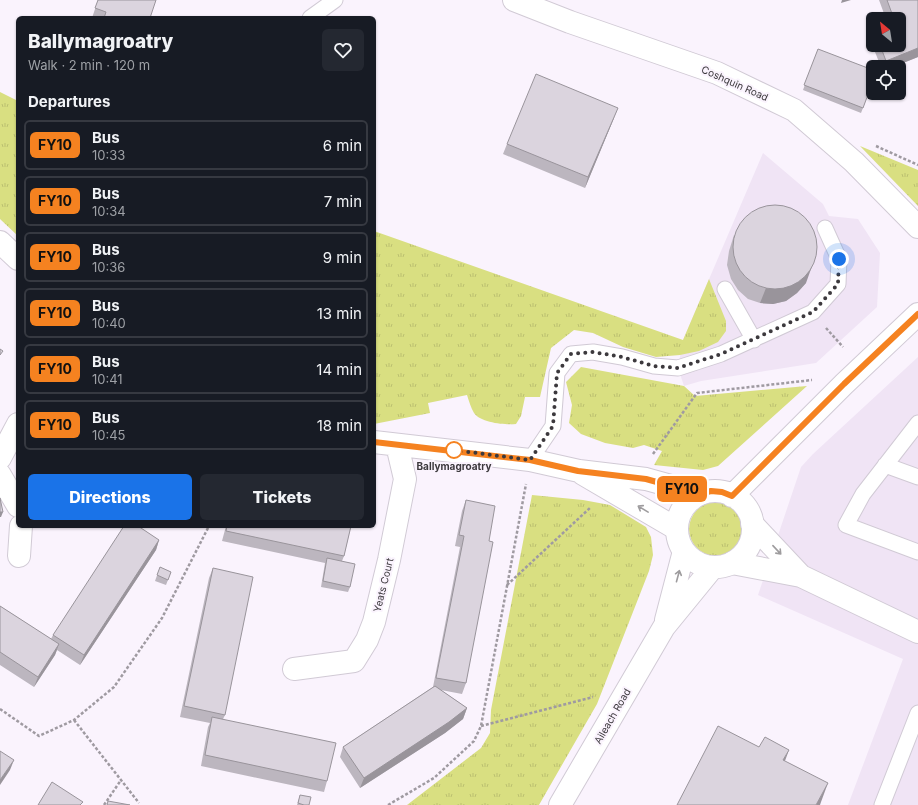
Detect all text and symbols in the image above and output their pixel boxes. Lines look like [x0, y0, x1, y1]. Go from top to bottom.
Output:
north arrow [866, 12, 906, 52]
map controls [866, 12, 906, 100]
button: heart [322, 29, 364, 71]
text: Ballymagroatry [28, 30, 173, 53]
text: Walk · 2 min · 120 m [28, 57, 150, 73]
button: locate [866, 60, 906, 100]
street label: Coshquin Road [700, 63, 770, 103]
text: Departures [28, 92, 110, 111]
text: Bus [92, 128, 120, 147]
text: FY10 [38, 136, 72, 153]
text: 6 min [323, 136, 362, 155]
text: 10:33 [92, 147, 125, 163]
text: Bus [92, 184, 120, 203]
text: FY10 [38, 192, 72, 209]
text: 7 min [324, 192, 362, 211]
text: 10:34 [92, 203, 126, 219]
text: Bus [92, 240, 120, 259]
text: FY10 [38, 248, 72, 265]
text: 9 min [323, 248, 362, 267]
your location [829, 249, 849, 269]
text: 10:36 [92, 259, 125, 275]
text: Bus [92, 296, 120, 315]
text: FY10 [38, 304, 72, 321]
text: 13 min [317, 304, 362, 323]
text: 10:40 [92, 315, 126, 331]
text: Bus [92, 352, 120, 371]
text: FY10 [38, 360, 72, 377]
text: 14 min [316, 360, 362, 379]
text: 10:41 [92, 371, 123, 387]
text: Bus [92, 408, 120, 427]
text: FY10 [38, 416, 72, 433]
text: 18 min [317, 416, 362, 435]
text: 10:45 [92, 427, 125, 443]
marker: Ballymagroatry [445, 441, 463, 459]
place label: Ballymagroatry [417, 460, 492, 473]
button: Directions [28, 474, 192, 520]
button: Tickets [200, 474, 364, 520]
line badge: FY10 [654, 476, 710, 502]
text: FY10 [665, 480, 699, 497]
one-way arrow [637, 504, 649, 512]
one-way arrow [772, 545, 782, 555]
street label: Yeats Court [370, 556, 396, 613]
one-way arrow [674, 570, 682, 583]
street label: Aileach Road [591, 686, 633, 746]

